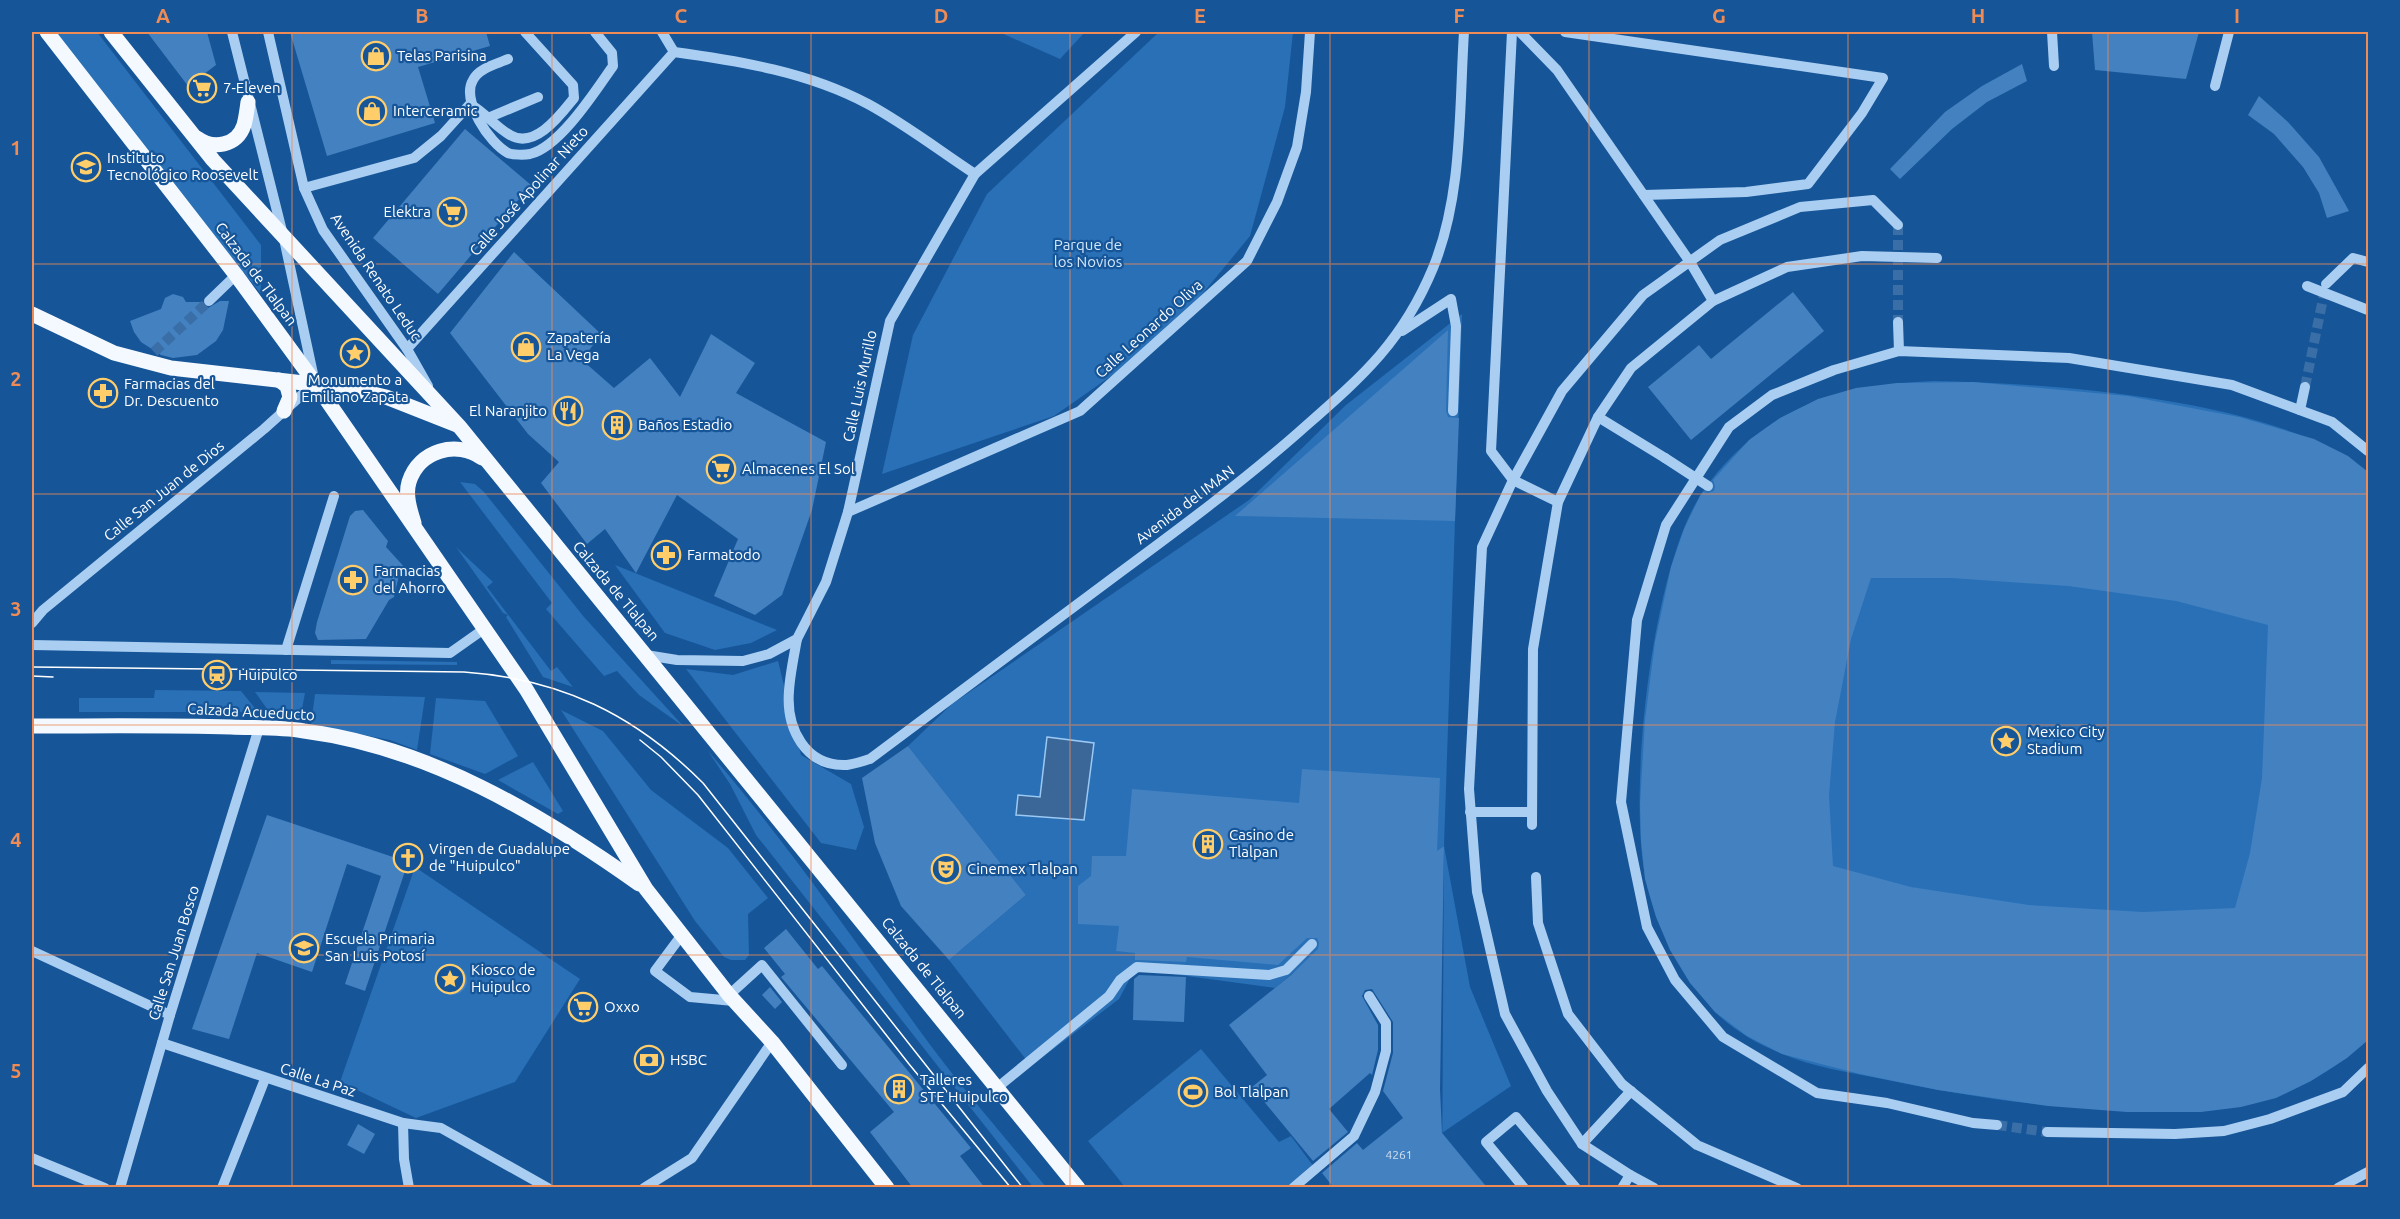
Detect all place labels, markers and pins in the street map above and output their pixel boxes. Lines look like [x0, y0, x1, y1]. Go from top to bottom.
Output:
shop icon: Telas Parisina [360, 40, 392, 72]
place label: Telas Parisina [397, 47, 487, 64]
supermarket icon: 7-Eleven [186, 72, 218, 104]
place label: 7-Eleven [223, 79, 281, 96]
shop icon: Interceramic [356, 95, 388, 127]
place label: Interceramic [393, 102, 477, 119]
place label: Instituto Tecnológico Roosevelt [107, 149, 258, 183]
school or university icon: Instituto Tecnológico Roosevelt [70, 151, 102, 183]
supermarket icon: Elektra [436, 196, 468, 228]
place label: Elektra [384, 203, 431, 220]
place label: Zapatería La Vega [547, 329, 611, 363]
shop icon: Zapatería La Vega [510, 331, 542, 363]
place icon: Monumento a Emiliano Zapata [339, 337, 371, 369]
place label: Monumento a Emiliano Zapata [301, 371, 409, 405]
place label: Farmacias del Dr. Descuento [124, 375, 219, 409]
pharmacy icon: Farmacias del Dr. Descuento [87, 377, 119, 409]
restaurant icon: El Naranjito [552, 395, 584, 427]
place label: El Naranjito [469, 402, 547, 419]
building icon: Baños Estadio [601, 409, 633, 441]
place label: Baños Estadio [638, 416, 732, 433]
supermarket icon: Almacenes El Sol [705, 453, 737, 485]
place label: Almacenes El Sol [742, 460, 855, 477]
pharmacy icon: Farmatodo [650, 539, 682, 571]
place label: Farmatodo [687, 546, 761, 563]
place label: Farmacias del Ahorro [374, 562, 446, 596]
pharmacy icon: Farmacias del Ahorro [337, 564, 369, 596]
station icon: Huipulco [201, 659, 233, 691]
place label: Huipulco [238, 666, 298, 683]
place label: Mexico City Stadium [2027, 723, 2105, 757]
place icon: Mexico City Stadium [1990, 725, 2022, 757]
place label: Casino de Tlalpan [1229, 826, 1294, 860]
building icon: Casino de Tlalpan [1192, 828, 1224, 860]
place label: Virgen de Guadalupe de "Huipulco" [429, 840, 570, 874]
church icon: Virgen de Guadalupe de "Huipulco" [392, 842, 424, 874]
theatre icon: Cinemex Tlalpan [930, 853, 962, 885]
place label: Cinemex Tlalpan [967, 860, 1078, 877]
place label: Escuela Primaria San Luis Potosí [325, 930, 435, 964]
school or university icon: Escuela Primaria San Luis Potosí [288, 932, 320, 964]
place label: Kiosco de Huipulco [471, 961, 536, 995]
place icon: Kiosco de Huipulco [434, 963, 466, 995]
supermarket icon: Oxxo [567, 991, 599, 1023]
place label: Oxxo [604, 998, 640, 1015]
bank icon: HSBC [633, 1044, 665, 1076]
place label: HSBC [670, 1051, 707, 1068]
place label: Talleres STE Huipulco [920, 1071, 1008, 1105]
building icon: Talleres STE Huipulco [883, 1073, 915, 1105]
sports icon: Bol Tlalpan [1177, 1076, 1209, 1108]
place label: Bol Tlalpan [1214, 1083, 1289, 1100]

